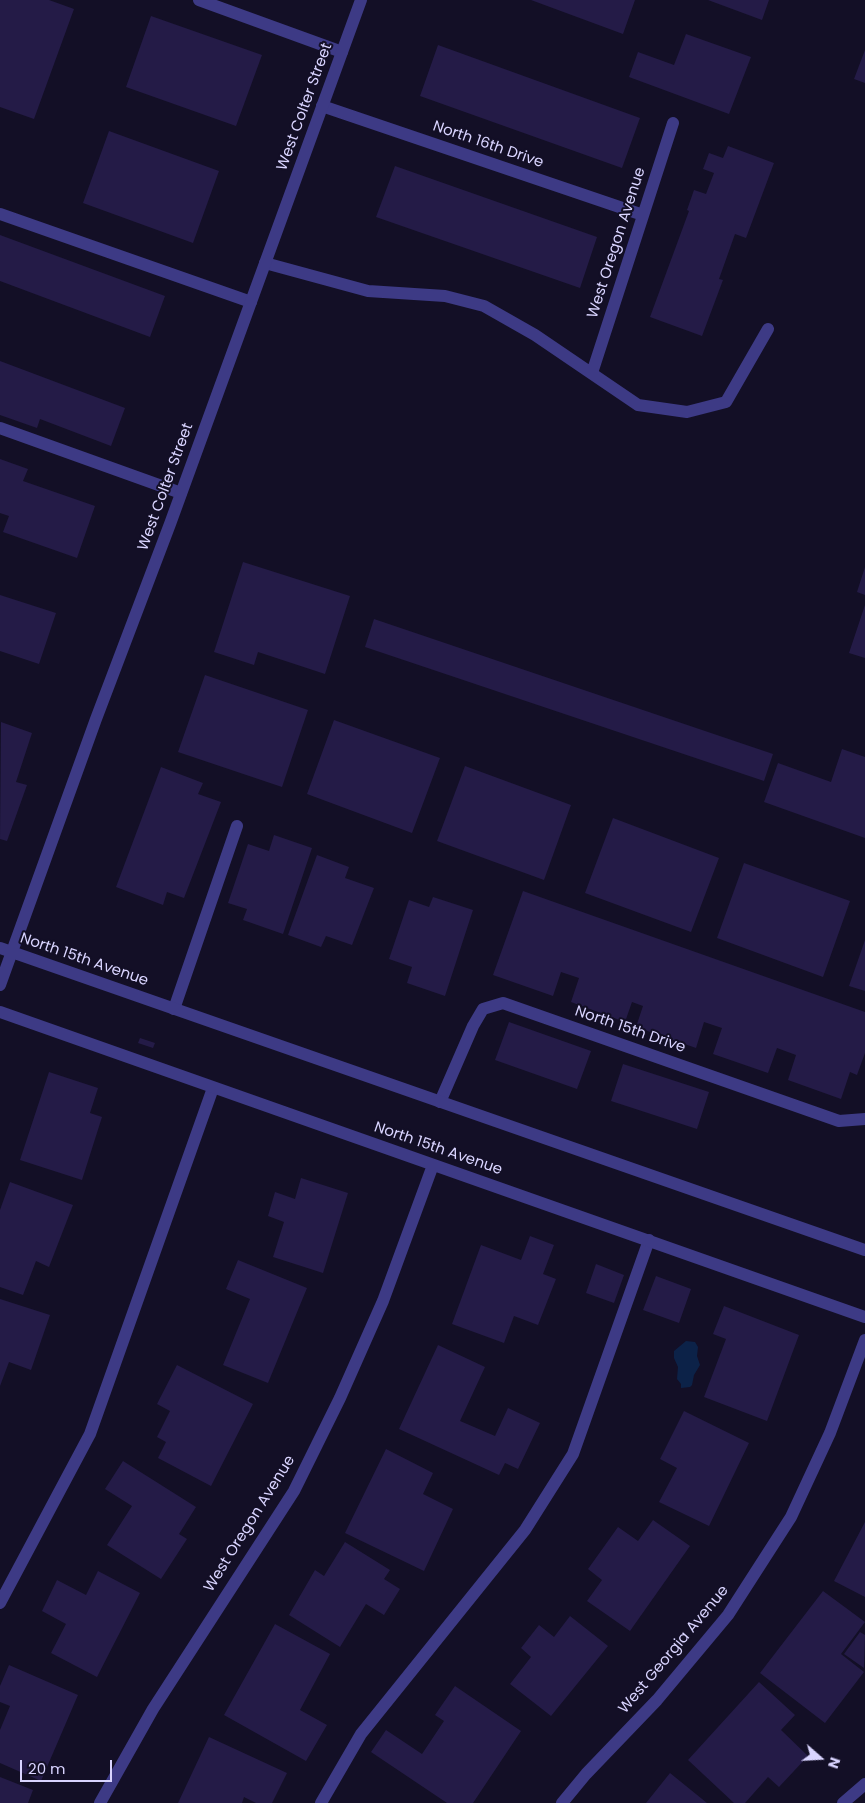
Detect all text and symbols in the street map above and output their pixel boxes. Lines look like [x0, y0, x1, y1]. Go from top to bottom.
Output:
street label: West Colter Street [274, 41, 336, 173]
street label: North 16th Drive [430, 118, 546, 172]
street label: West Oregon Avenue [584, 165, 650, 321]
street label: West Colter Street [135, 421, 197, 553]
street label: North 15th Avenue [18, 930, 150, 990]
street label: North 15th Drive [572, 1003, 688, 1057]
street label: North 15th Avenue [372, 1119, 504, 1179]
street label: West Oregon Avenue [201, 1452, 299, 1596]
street label: West Georgia Avenue [615, 1582, 733, 1718]
north arrow [795, 1733, 845, 1783]
scale bar [22, 1750, 115, 1782]
text: N [823, 1755, 845, 1771]
text: 20 m [28, 1758, 66, 1779]

